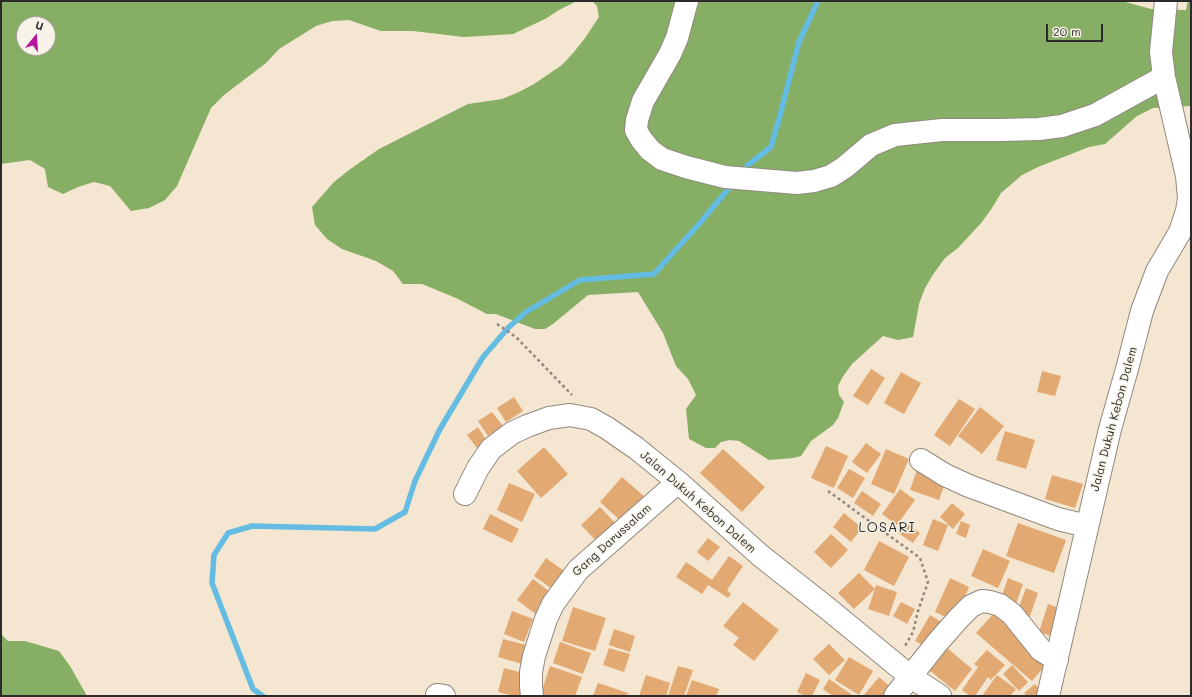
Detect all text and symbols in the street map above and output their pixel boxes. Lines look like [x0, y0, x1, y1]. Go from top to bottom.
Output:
north arrow [16, 16, 56, 56]
scale bar [1048, 16, 1105, 42]
text: U [34, 17, 46, 33]
text: 20 m [1053, 23, 1081, 39]
street label: Jalan Dukuh Kebon Dalem [1088, 345, 1140, 493]
street label: Jalan Dukuh Kebon Dalem [637, 448, 759, 556]
street label: Gang Darussalam [570, 501, 654, 579]
district label: LOSARI [858, 520, 916, 536]

